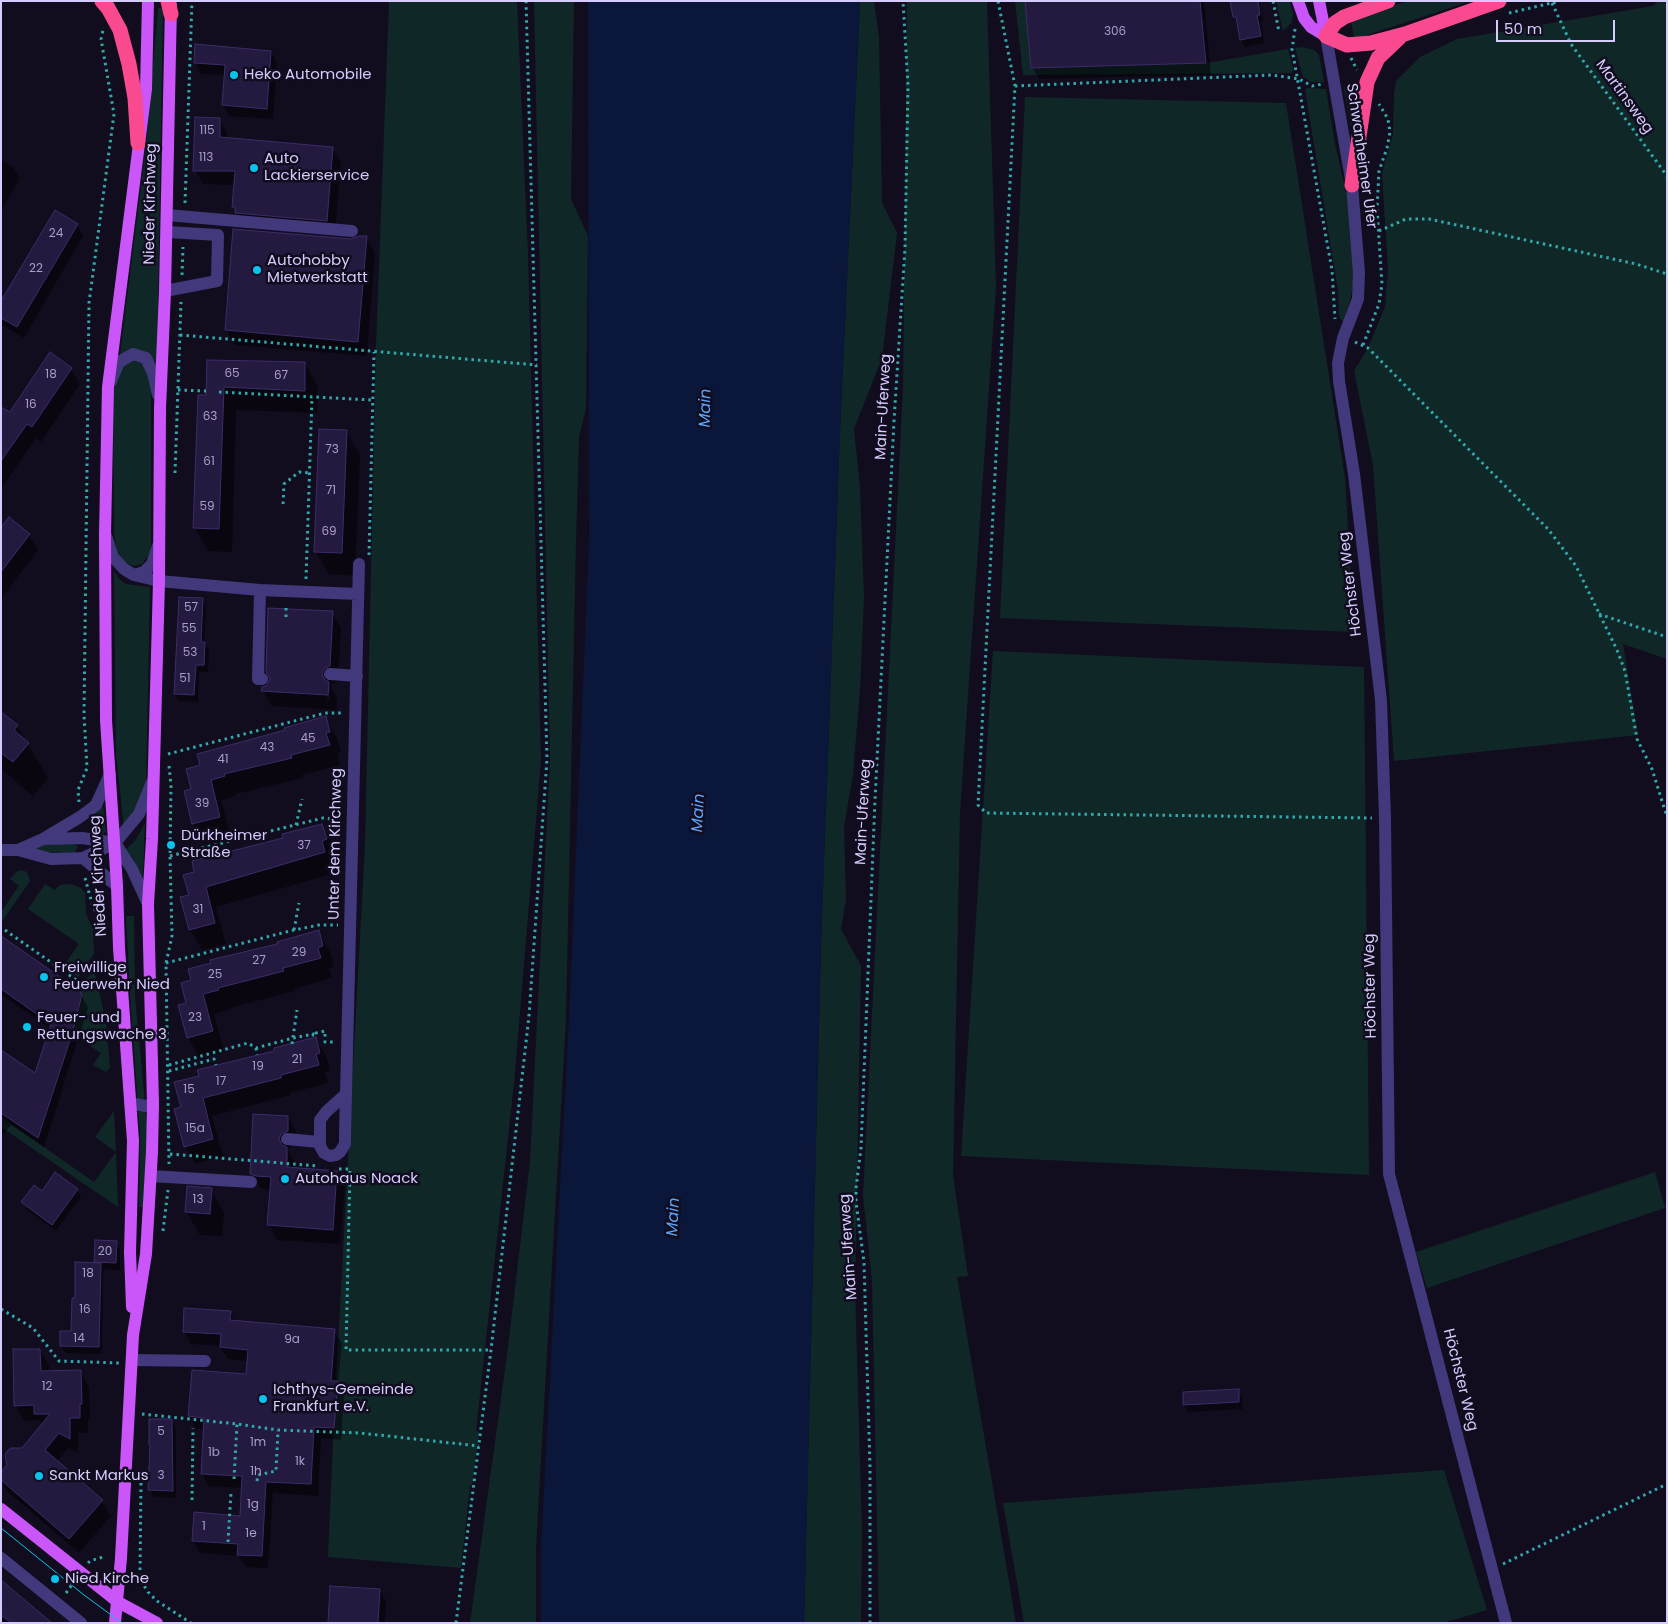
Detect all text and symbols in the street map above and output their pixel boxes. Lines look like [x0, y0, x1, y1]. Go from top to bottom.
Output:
scale bar [1498, 10, 1617, 42]
text: 50 m [1504, 18, 1542, 39]
house number: 306 [1104, 25, 1126, 39]
street label: Martinsweg [1591, 57, 1657, 137]
place label: Heko Automobile [244, 66, 372, 84]
marker: Heko Automobile [228, 69, 240, 81]
street label: Schwanheimer Ufer [1342, 82, 1380, 230]
house number: 115 [199, 124, 215, 138]
street label: Nieder Kirchweg [141, 143, 161, 265]
place label: Auto Lackierservice [264, 150, 369, 185]
house number: 113 [199, 151, 213, 165]
marker: Auto Lackierservice [248, 162, 260, 174]
house number: 24 [49, 227, 63, 241]
place label: Autohobby Mietwerkstatt [267, 252, 368, 287]
house number: 22 [29, 262, 43, 276]
marker: Autohobby Mietwerkstatt [251, 264, 263, 276]
street label: Main-Uferweg [872, 353, 896, 461]
house number: 65 [224, 367, 240, 381]
house number: 18 [45, 368, 57, 382]
house number: 67 [274, 369, 288, 383]
water label: Main [696, 388, 716, 428]
house number: 16 [25, 398, 37, 412]
house number: 63 [203, 410, 217, 424]
house number: 73 [325, 443, 339, 457]
house number: 61 [203, 455, 215, 469]
house number: 71 [326, 484, 336, 498]
house number: 59 [199, 500, 215, 514]
house number: 69 [321, 525, 337, 539]
street label: Höchster Weg [1336, 531, 1366, 637]
house number: 57 [184, 601, 198, 615]
house number: 55 [181, 622, 197, 636]
house number: 53 [183, 646, 197, 660]
house number: 51 [179, 672, 191, 686]
house number: 45 [300, 732, 316, 746]
house number: 43 [260, 741, 274, 755]
house number: 41 [217, 753, 229, 767]
street label: Main-Uferweg [852, 758, 876, 866]
street label: Unter dem Kirchweg [326, 768, 346, 920]
water label: Main [688, 793, 710, 833]
house number: 39 [195, 797, 209, 811]
street label: Nieder Kirchweg [87, 815, 111, 937]
place label: Dürkheimer Straße [181, 827, 267, 862]
marker: Dürkheimer Straße [165, 839, 177, 851]
house number: 37 [297, 839, 311, 853]
house number: 31 [193, 903, 203, 917]
street label: Höchster Weg [1361, 933, 1381, 1039]
house number: 29 [292, 946, 306, 960]
house number: 27 [252, 954, 266, 968]
place label: Freiwillige Feuerwehr Nied [54, 959, 170, 994]
house number: 25 [208, 968, 222, 982]
marker: Freiwillige Feuerwehr Nied [38, 971, 50, 983]
place label: Feuer- und Rettungswache 3 [37, 1009, 167, 1044]
house number: 23 [188, 1011, 202, 1025]
marker: Feuer- und Rettungswache 3 [21, 1021, 33, 1033]
house number: 21 [292, 1053, 302, 1067]
house number: 19 [252, 1060, 264, 1074]
house number: 17 [216, 1075, 226, 1089]
house number: 15 [183, 1083, 195, 1097]
house number: 15a [185, 1122, 205, 1136]
place label: Autohaus Noack [295, 1170, 418, 1188]
marker: Autohaus Noack [279, 1173, 291, 1185]
house number: 13 [193, 1193, 203, 1207]
street label: Main-Uferweg [836, 1193, 862, 1301]
water label: Main [663, 1197, 685, 1237]
house number: 20 [98, 1245, 112, 1259]
house number: 18 [82, 1267, 94, 1281]
house number: 16 [79, 1303, 91, 1317]
street label: Höchster Weg [1439, 1327, 1481, 1433]
house number: 14 [73, 1332, 85, 1346]
house number: 9a [284, 1333, 300, 1347]
house number: 12 [42, 1380, 52, 1394]
place label: Ichthys-Gemeinde Frankfurt e.V. [273, 1381, 413, 1416]
marker: Ichthys-Gemeinde Frankfurt e.V. [257, 1393, 269, 1405]
house number: 5 [157, 1425, 165, 1439]
house number: 1m [250, 1436, 266, 1450]
house number: 1b [208, 1446, 220, 1460]
house number: 1k [295, 1455, 305, 1469]
house number: 1h [250, 1465, 262, 1479]
place label: Sankt Markus [49, 1467, 149, 1485]
house number: 3 [157, 1469, 165, 1483]
marker: Sankt Markus [33, 1470, 45, 1482]
house number: 1g [247, 1498, 259, 1512]
house number: 1 [202, 1520, 206, 1534]
house number: 1e [245, 1527, 257, 1541]
place label: Nied Kirche [65, 1570, 149, 1588]
marker: Nied Kirche [49, 1573, 61, 1585]

